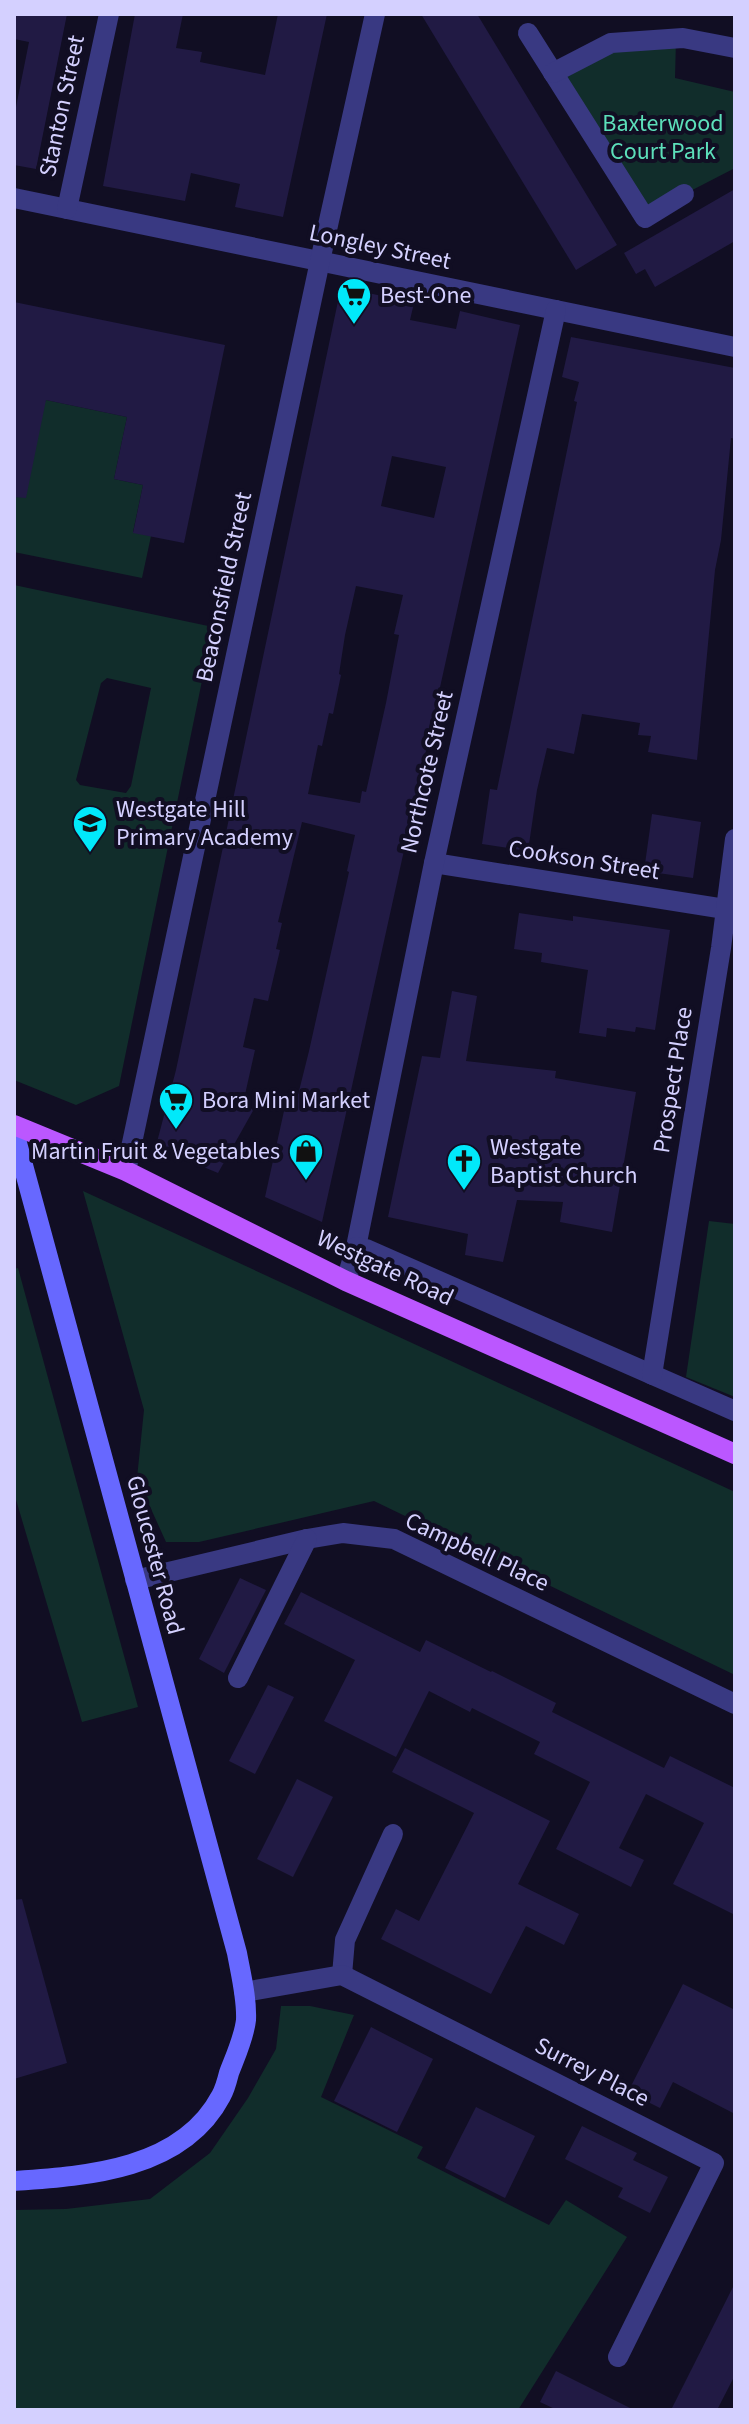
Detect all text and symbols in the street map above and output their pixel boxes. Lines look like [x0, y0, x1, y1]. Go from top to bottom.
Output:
street label: Stanton Street [30, 32, 94, 180]
park label: Baxterwood Court Park [602, 106, 724, 169]
street label: Longley Street [306, 215, 454, 279]
supermarket icon: Best-One [335, 276, 373, 326]
place label: Best-One [380, 278, 472, 313]
street label: Beaconsfield Street [187, 489, 261, 685]
street label: Northcote Street [391, 687, 463, 857]
place label: Westgate Hill Primary Academy [116, 792, 293, 855]
school or university icon: Westgate Hill Primary Academy [71, 804, 109, 854]
street label: Cookson Street [506, 831, 662, 889]
street label: Prospect Place [644, 1004, 702, 1156]
supermarket icon: Bora Mini Market [157, 1081, 195, 1131]
place label: Bora Mini Market [202, 1083, 370, 1118]
place label: Westgate Baptist Church [490, 1130, 638, 1193]
shop icon: Martin Fruit & Vegetables [287, 1132, 325, 1182]
place label: Martin Fruit & Vegetables [31, 1134, 280, 1169]
church icon: Westgate Baptist Church [445, 1142, 483, 1192]
street label: Westgate Road [311, 1221, 459, 1315]
street label: Gloucester Road [117, 1472, 193, 1638]
street label: Campbell Place [399, 1503, 555, 1601]
street label: Surrey Place [529, 2028, 655, 2116]

